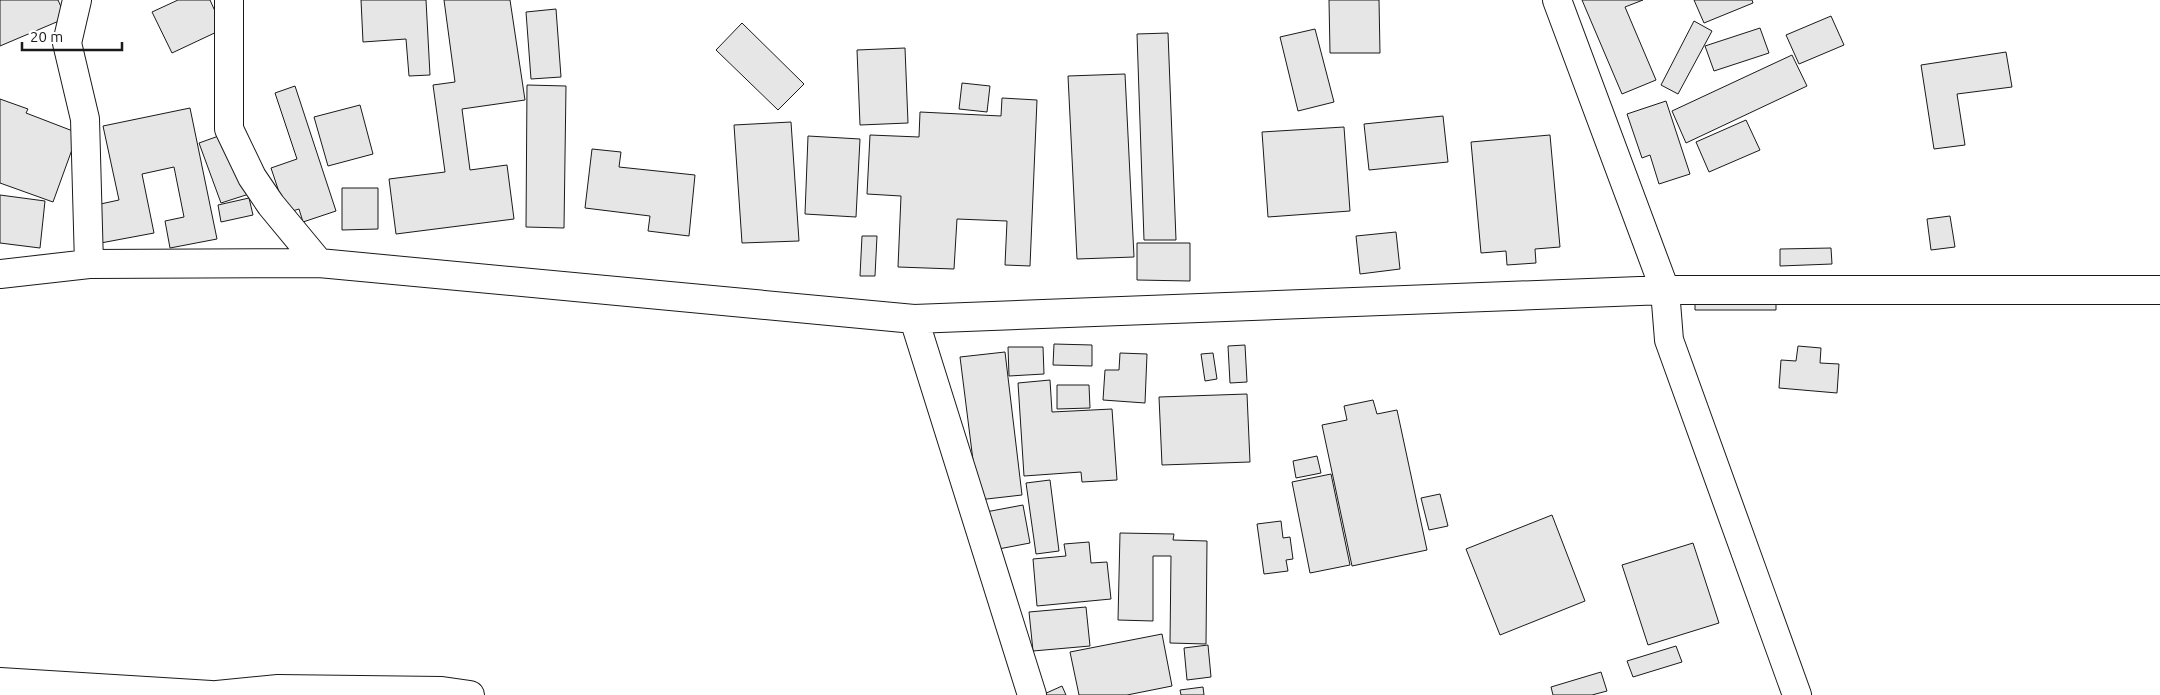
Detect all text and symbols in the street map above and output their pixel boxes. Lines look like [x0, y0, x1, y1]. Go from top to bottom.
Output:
scale bar [22, 20, 122, 52]
text: 20 m [30, 28, 63, 45]

